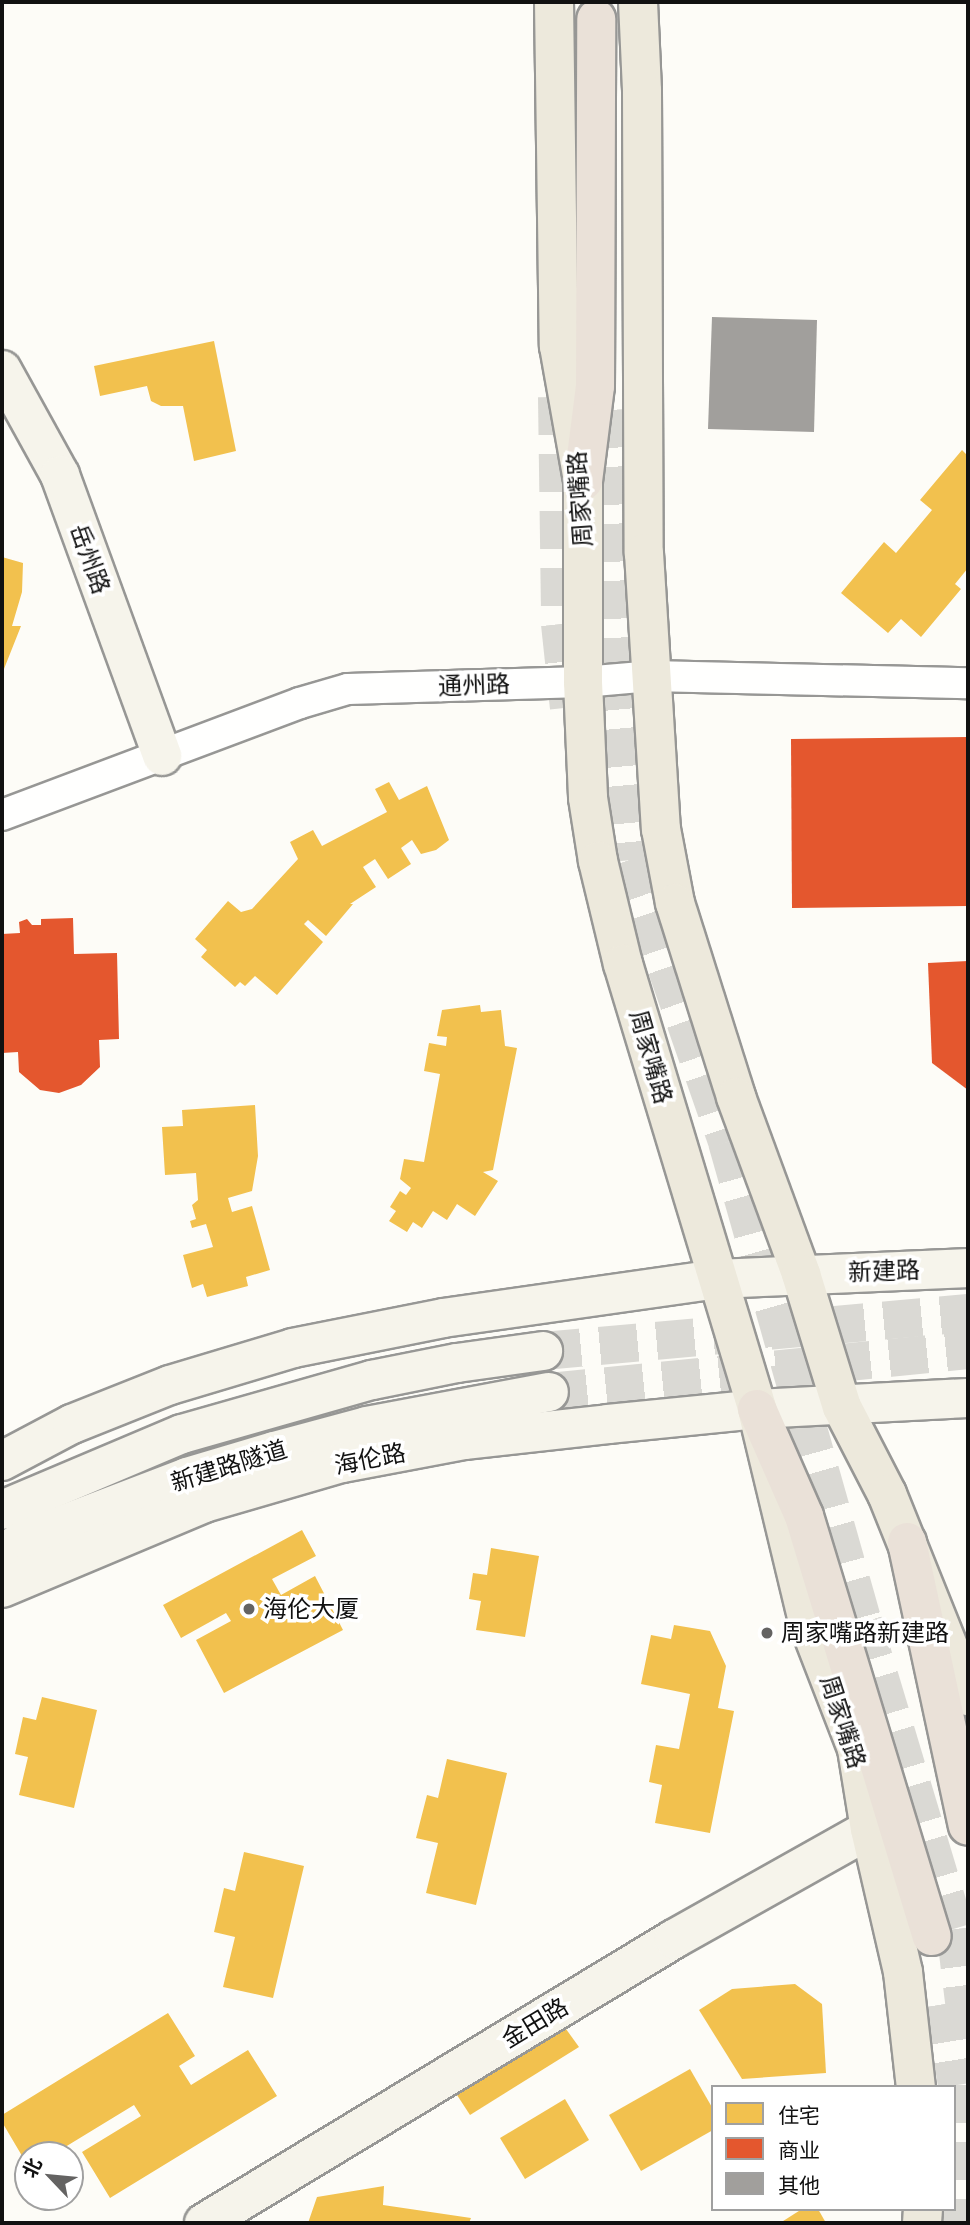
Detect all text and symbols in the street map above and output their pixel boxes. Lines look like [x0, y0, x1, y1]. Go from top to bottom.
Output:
street label: 周家嘴路 [562, 450, 598, 548]
street label: 岳州路 [64, 520, 116, 598]
street label: 通州路 [438, 669, 510, 701]
street label: 周家嘴路 [624, 1007, 678, 1107]
street label: 新建路 [848, 1255, 920, 1287]
street label: 新建路隧道 [167, 1435, 291, 1497]
street label: 海伦路 [332, 1438, 408, 1480]
place label: 海伦大厦 [263, 1595, 359, 1623]
marker: 海伦大厦 [241, 1601, 257, 1617]
place label: 周家嘴路新建路 [781, 1619, 949, 1647]
marker: 周家嘴路新建路 [759, 1625, 775, 1641]
street label: 周家嘴路 [814, 1672, 872, 1772]
street label: 金田路 [497, 1992, 573, 2054]
legend [711, 2085, 956, 2211]
text: 住宅 [778, 2101, 820, 2129]
text: 商业 [778, 2136, 820, 2164]
north arrow [14, 2141, 84, 2211]
text: 北 [17, 2154, 47, 2181]
text: 其他 [778, 2171, 820, 2199]

